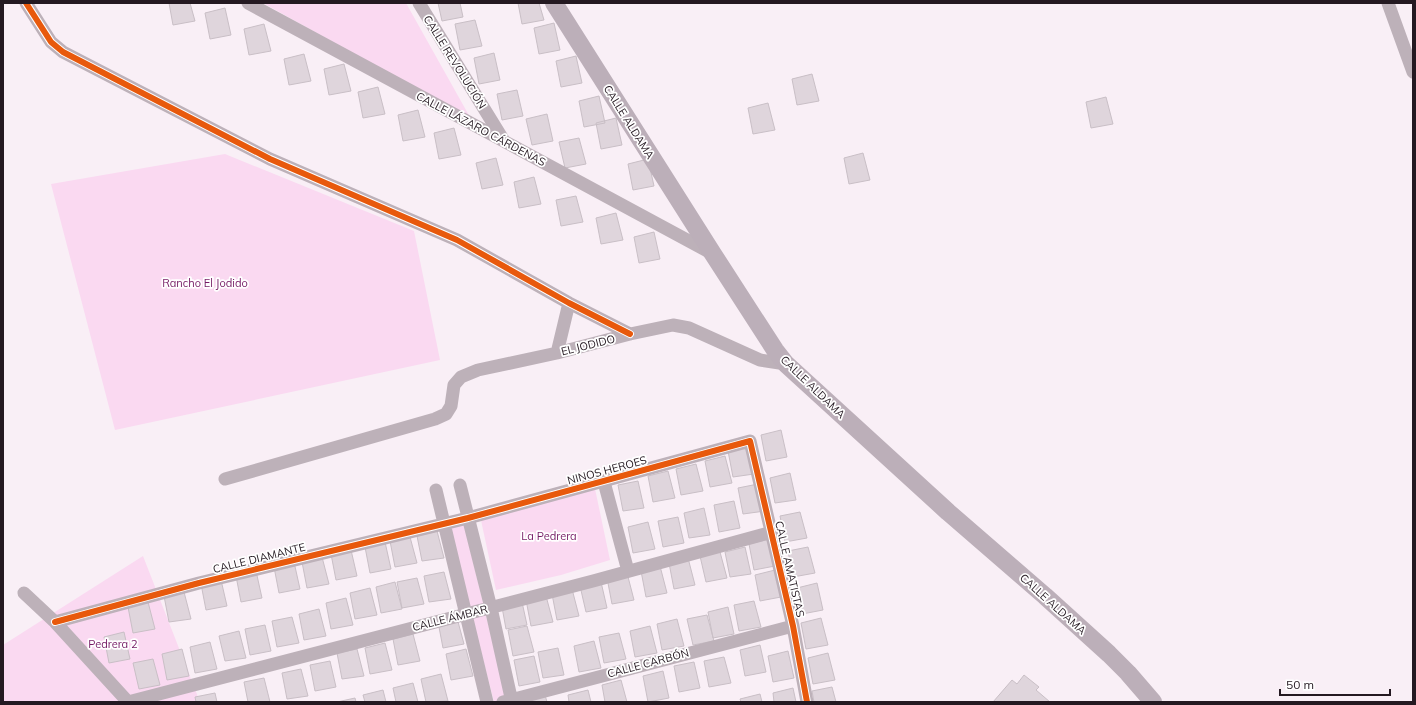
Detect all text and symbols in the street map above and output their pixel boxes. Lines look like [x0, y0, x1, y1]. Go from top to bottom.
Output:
street label: CALLE REVOLUCIÓN [421, 13, 489, 111]
street label: CALLE ALDAMA [601, 82, 657, 162]
street label: CALLE LÁZARO CÁRDENAS [414, 89, 548, 169]
park label: Rancho El Jodido [162, 276, 248, 290]
street label: EL JODIDO [560, 332, 616, 358]
street label: CALLE ALDAMA [778, 353, 848, 421]
street label: NINOS HEROES [566, 453, 648, 487]
street label: CALLE AMATISTAS [772, 519, 808, 619]
park label: La Pedrera [521, 529, 577, 543]
street label: CALLE DIAMANTE [211, 540, 307, 576]
street label: CALLE ALDAMA [1017, 571, 1089, 637]
street label: CALLE ÁMBAR [411, 602, 490, 634]
park label: Pedrera 2 [88, 637, 138, 651]
street label: CALLE CARBÓN [606, 645, 690, 681]
scale bar [1280, 671, 1390, 697]
text: 50 m [1286, 677, 1314, 692]

